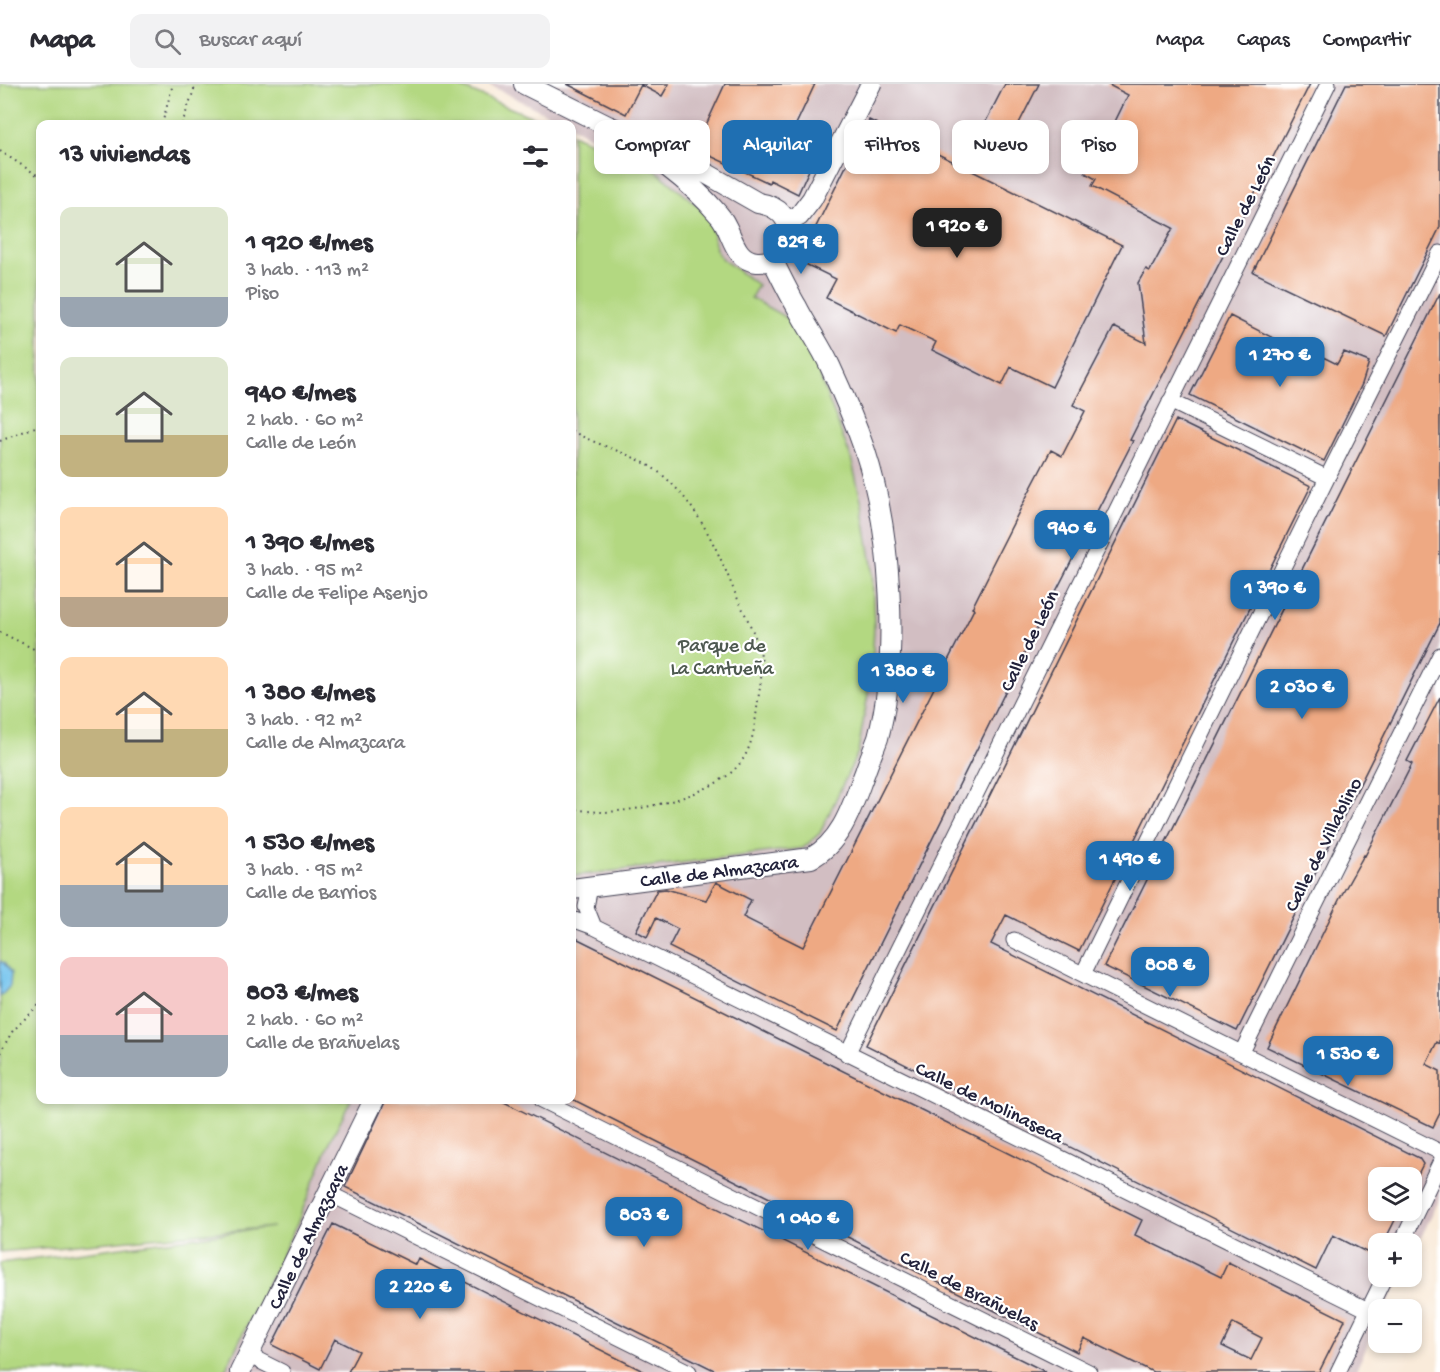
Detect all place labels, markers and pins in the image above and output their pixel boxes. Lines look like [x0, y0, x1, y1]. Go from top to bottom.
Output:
pin: 1 920 € [902, 208, 1012, 259]
pin: 829 € [759, 224, 843, 275]
pin: 1 270 € [1225, 337, 1335, 388]
pin: 940 € [1030, 510, 1114, 561]
pin: 1 390 € [1220, 570, 1330, 621]
pin: 1 380 € [848, 653, 958, 704]
pin: 2 030 € [1247, 669, 1357, 720]
pin: 1 490 € [1075, 841, 1185, 892]
pin: 808 € [1128, 947, 1212, 998]
pin: 1 530 € [1293, 1036, 1403, 1087]
pin: 803 € [602, 1197, 686, 1248]
pin: 1 040 € [753, 1200, 863, 1251]
pin: 2 220 € [365, 1269, 475, 1320]

